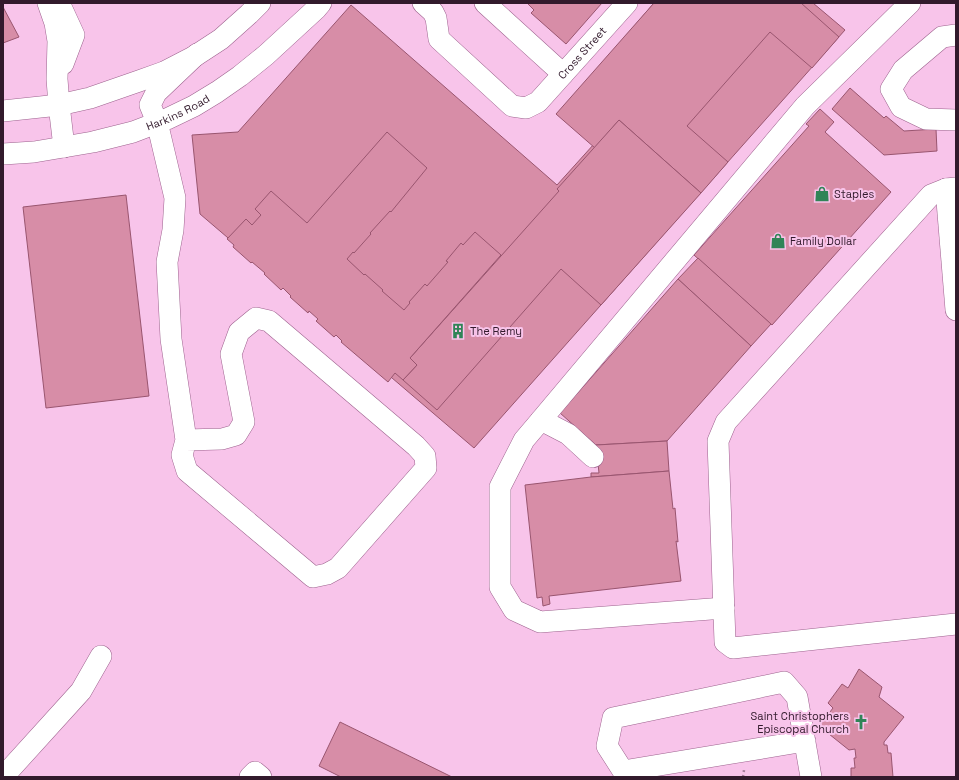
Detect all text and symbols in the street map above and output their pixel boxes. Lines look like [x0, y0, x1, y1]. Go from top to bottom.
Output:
street label: Cross Street [555, 24, 609, 82]
street label: Harkins Road [144, 91, 212, 133]
shop icon: Staples [813, 185, 831, 203]
place label: Staples [834, 187, 874, 201]
shop icon: Family Dollar [769, 232, 787, 250]
place label: Family Dollar [790, 234, 857, 248]
building icon: The Remy [449, 322, 467, 340]
place label: The Remy [470, 324, 522, 338]
place label: Saint Christophers Episcopal Church [751, 709, 849, 736]
church icon: Saint Christophers Episcopal Church [852, 713, 870, 731]

